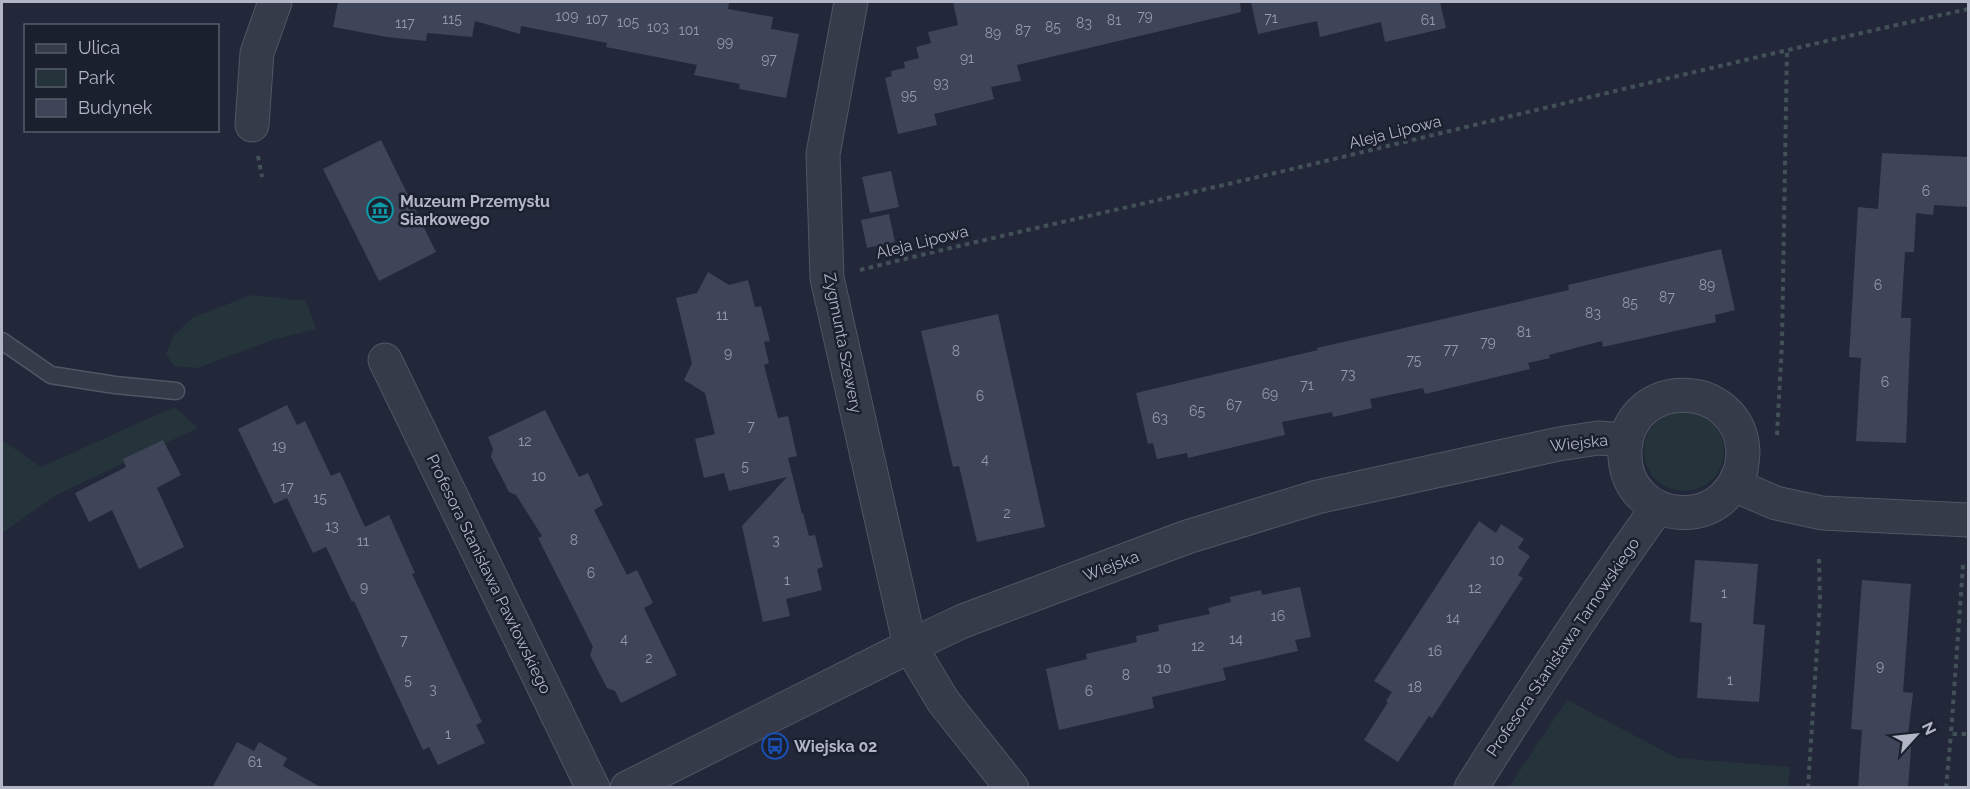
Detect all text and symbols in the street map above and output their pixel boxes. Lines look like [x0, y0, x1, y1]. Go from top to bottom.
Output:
house number: 109 [556, 8, 578, 24]
house number: 79 [1137, 8, 1153, 24]
house number: 71 [1264, 10, 1278, 26]
house number: 115 [442, 11, 462, 27]
house number: 107 [586, 11, 608, 27]
house number: 81 [1107, 12, 1121, 28]
house number: 61 [1421, 12, 1435, 28]
house number: 105 [617, 14, 639, 30]
house number: 117 [395, 15, 415, 31]
house number: 83 [1076, 15, 1092, 31]
house number: 103 [647, 19, 669, 35]
house number: 85 [1045, 19, 1061, 35]
house number: 101 [679, 22, 699, 38]
house number: 87 [1015, 22, 1031, 38]
legend [24, 24, 219, 132]
house number: 89 [985, 25, 1001, 41]
house number: 99 [717, 34, 733, 50]
text: Ulica [78, 37, 120, 58]
house number: 91 [960, 50, 974, 66]
house number: 97 [761, 51, 777, 67]
text: Park [78, 67, 115, 88]
house number: 93 [933, 75, 949, 91]
house number: 95 [901, 87, 917, 103]
text: Budynek [78, 97, 153, 118]
street label: Aleja Lipowa [1347, 111, 1443, 153]
house number: 6 [1922, 183, 1930, 199]
place label: Muzeum Przemysłu Siarkowego [400, 192, 550, 229]
museum icon: Muzeum Przemysłu Siarkowego [365, 195, 395, 225]
street label: Aleja Lipowa [874, 221, 970, 263]
street label: Zygmunta Szewery [820, 271, 866, 415]
house number: 89 [1699, 277, 1715, 293]
house number: 6 [1874, 277, 1882, 293]
house number: 87 [1659, 289, 1675, 305]
house number: 85 [1622, 295, 1638, 311]
house number: 83 [1585, 305, 1601, 321]
house number: 11 [716, 307, 728, 323]
house number: 81 [1517, 324, 1531, 340]
house number: 79 [1480, 334, 1496, 350]
house number: 77 [1444, 341, 1459, 357]
house number: 8 [952, 343, 960, 359]
house number: 9 [724, 345, 732, 361]
house number: 75 [1407, 352, 1422, 368]
house number: 73 [1341, 366, 1355, 382]
house number: 6 [1881, 374, 1889, 390]
house number: 71 [1300, 377, 1314, 393]
house number: 69 [1262, 386, 1278, 402]
house number: 6 [976, 388, 984, 404]
house number: 67 [1226, 397, 1242, 413]
house number: 65 [1189, 403, 1205, 419]
house number: 63 [1152, 410, 1168, 426]
house number: 7 [747, 418, 755, 434]
street label: Wiejska [1549, 431, 1609, 455]
house number: 12 [518, 433, 532, 449]
house number: 19 [272, 438, 286, 454]
street label: Profesora Stanisława Pawłowskiego [423, 451, 555, 697]
house number: 4 [981, 451, 989, 467]
house number: 5 [741, 458, 749, 474]
house number: 10 [532, 468, 546, 484]
house number: 17 [280, 479, 294, 495]
house number: 15 [313, 490, 327, 506]
house number: 2 [1003, 505, 1011, 521]
house number: 13 [325, 518, 339, 534]
house number: 8 [570, 532, 578, 548]
house number: 3 [772, 532, 780, 548]
house number: 11 [357, 533, 369, 549]
street label: Profesora Stanisława Tarnowskiego [1483, 534, 1643, 760]
street label: Wiejska [1080, 547, 1142, 585]
house number: 10 [1490, 552, 1504, 568]
house number: 6 [587, 565, 595, 581]
house number: 1 [784, 572, 790, 588]
house number: 9 [360, 579, 368, 595]
house number: 12 [1468, 580, 1482, 596]
house number: 1 [1721, 585, 1727, 601]
house number: 16 [1271, 608, 1285, 624]
house number: 14 [1446, 610, 1460, 626]
house number: 4 [620, 631, 628, 647]
house number: 14 [1229, 631, 1243, 647]
house number: 7 [400, 632, 408, 648]
house number: 12 [1191, 638, 1205, 654]
house number: 16 [1428, 643, 1442, 659]
house number: 2 [645, 650, 653, 666]
house number: 9 [1876, 658, 1884, 674]
house number: 10 [1157, 660, 1171, 676]
house number: 8 [1122, 667, 1130, 683]
house number: 5 [404, 672, 412, 688]
house number: 1 [1727, 672, 1733, 688]
house number: 18 [1408, 679, 1422, 695]
house number: 3 [429, 681, 437, 697]
house number: 6 [1085, 683, 1093, 699]
north arrow [1886, 705, 1946, 765]
text: N [1918, 719, 1940, 738]
house number: 1 [445, 726, 451, 742]
bus stop icon: Wiejska 02 [760, 731, 790, 761]
place label: Wiejska 02 [794, 737, 877, 756]
house number: 61 [248, 754, 262, 770]

